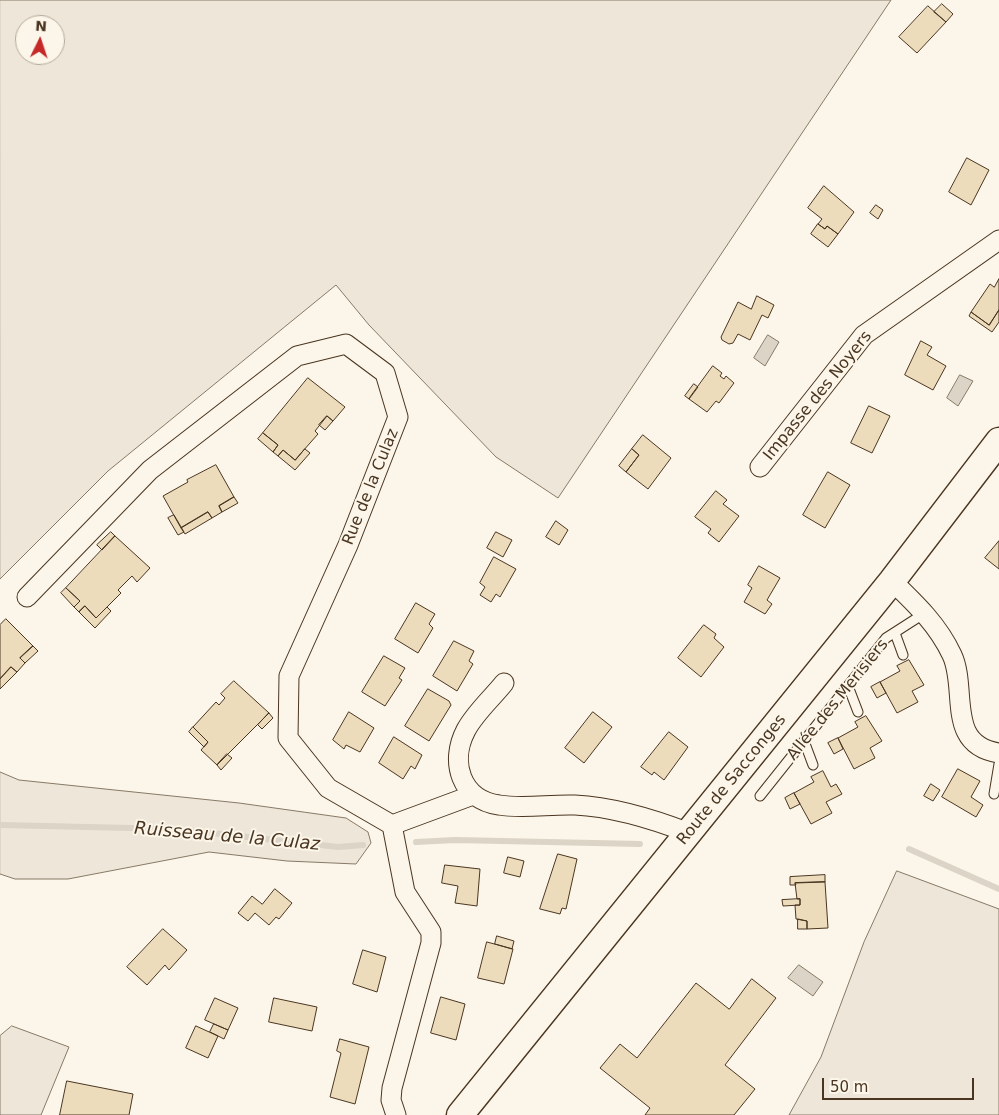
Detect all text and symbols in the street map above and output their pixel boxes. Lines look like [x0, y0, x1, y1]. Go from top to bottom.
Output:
north arrow [15, 15, 65, 65]
text: N [35, 18, 47, 34]
street label: Impasse des Noyers [760, 327, 876, 465]
street label: Rue de la Culaz [339, 426, 403, 548]
street label: Allée des Merisiers [783, 636, 893, 764]
street label: Route de Sacconges [673, 711, 791, 849]
water label: Ruisseau de la Culaz [133, 818, 321, 856]
scale bar [824, 1068, 976, 1100]
text: 50 m [830, 1078, 868, 1096]

